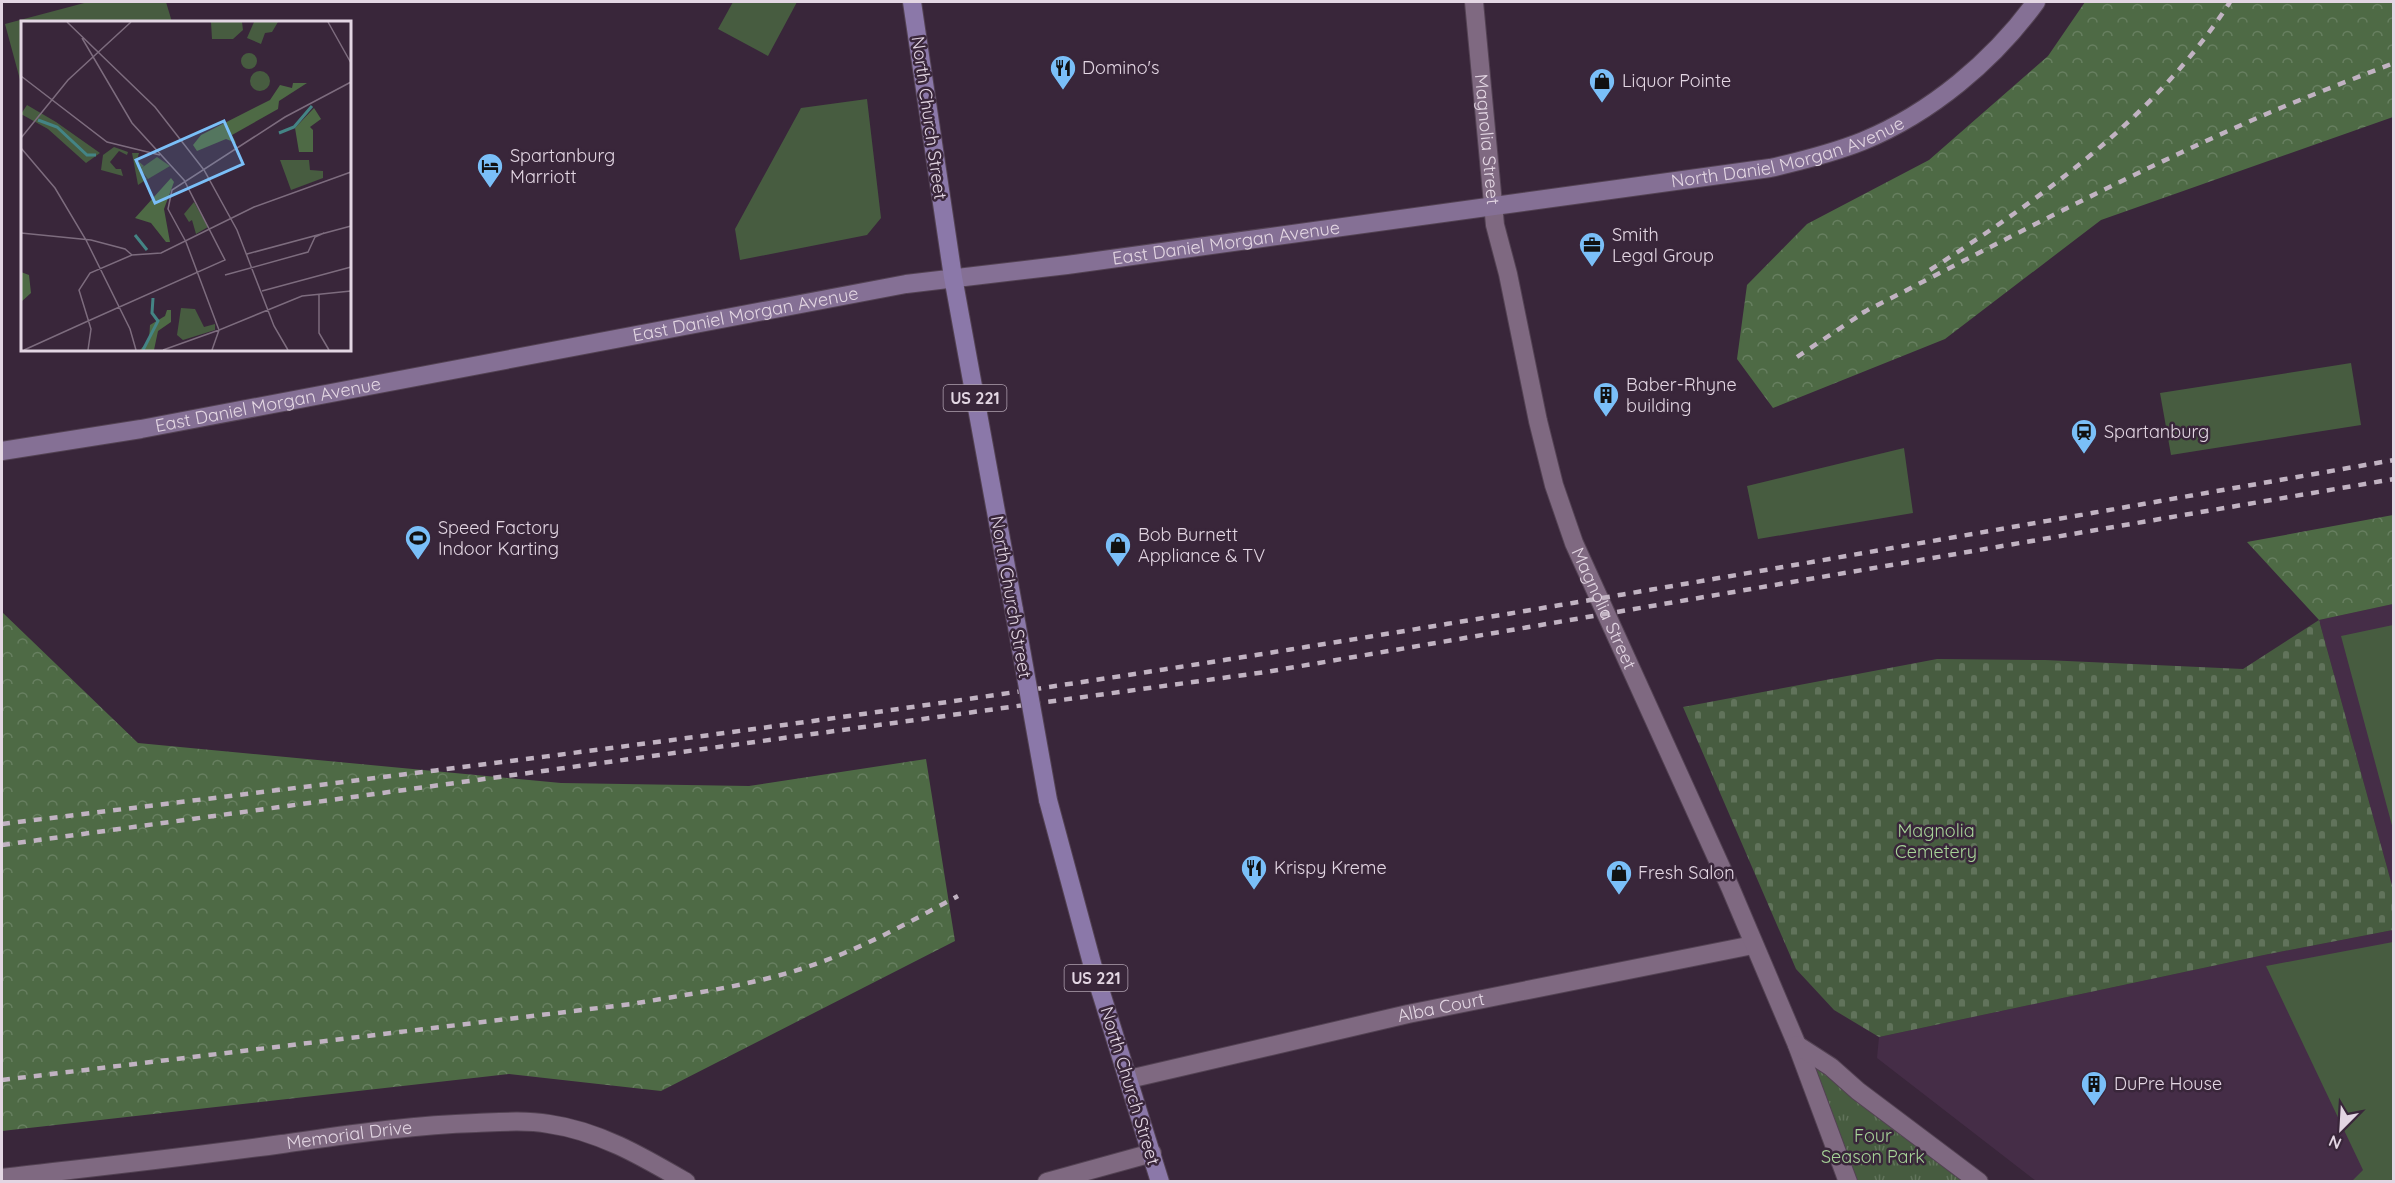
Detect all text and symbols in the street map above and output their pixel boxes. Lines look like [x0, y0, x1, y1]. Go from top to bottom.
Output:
inset map [21, 21, 351, 351]
street label: North Church Street [907, 35, 952, 201]
restaurant icon: Domino's [1048, 53, 1078, 91]
place label: Domino's [1082, 56, 1159, 79]
shop icon: Liquor Pointe [1587, 66, 1617, 104]
place label: Liquor Pointe [1622, 69, 1731, 92]
street label: Magnolia Street [1470, 73, 1505, 206]
street label: North Daniel Morgan Avenue [1670, 111, 1908, 193]
place label: Spartanburg Marriott [510, 144, 615, 188]
hotel icon: Spartanburg Marriott [475, 151, 505, 189]
street label: East Daniel Morgan Avenue [1111, 215, 1341, 270]
place label: Smith Legal Group [1612, 223, 1714, 267]
office icon: Smith Legal Group [1577, 230, 1607, 268]
street label: East Daniel Morgan Avenue [631, 281, 860, 347]
street label: East Daniel Morgan Avenue [153, 372, 383, 437]
place label: Baber-Rhyne building [1626, 373, 1737, 417]
building icon: Baber-Rhyne building [1591, 380, 1621, 418]
road number: US 221 [944, 385, 1006, 411]
station icon: Spartanburg [2069, 417, 2099, 455]
place label: Spartanburg [2104, 420, 2209, 443]
street label: North Church Street [986, 514, 1037, 680]
place label: Speed Factory Indoor Karting [438, 516, 559, 560]
sports icon: Speed Factory Indoor Karting [403, 523, 433, 561]
place label: Bob Burnett Appliance & TV [1138, 523, 1265, 567]
shop icon: Bob Burnett Appliance & TV [1103, 530, 1133, 568]
street label: Magnolia Street [1567, 544, 1642, 673]
park label: Magnolia Cemetery [1895, 819, 1977, 863]
restaurant icon: Krispy Kreme [1239, 853, 1269, 891]
place label: Krispy Kreme [1274, 856, 1387, 879]
shop icon: Fresh Salon [1604, 858, 1634, 896]
place label: Fresh Salon [1638, 861, 1735, 884]
road number: US 221 [1064, 965, 1128, 991]
street label: Alba Court [1395, 987, 1486, 1027]
street label: North Church Street [1095, 1004, 1166, 1168]
building icon: DuPre House [2079, 1069, 2109, 1107]
place label: DuPre House [2114, 1072, 2222, 1095]
north arrow [2311, 1099, 2371, 1159]
street label: Memorial Drive [285, 1115, 413, 1154]
park label: Four Season Park [1821, 1124, 1925, 1168]
text: N [2325, 1131, 2344, 1154]

